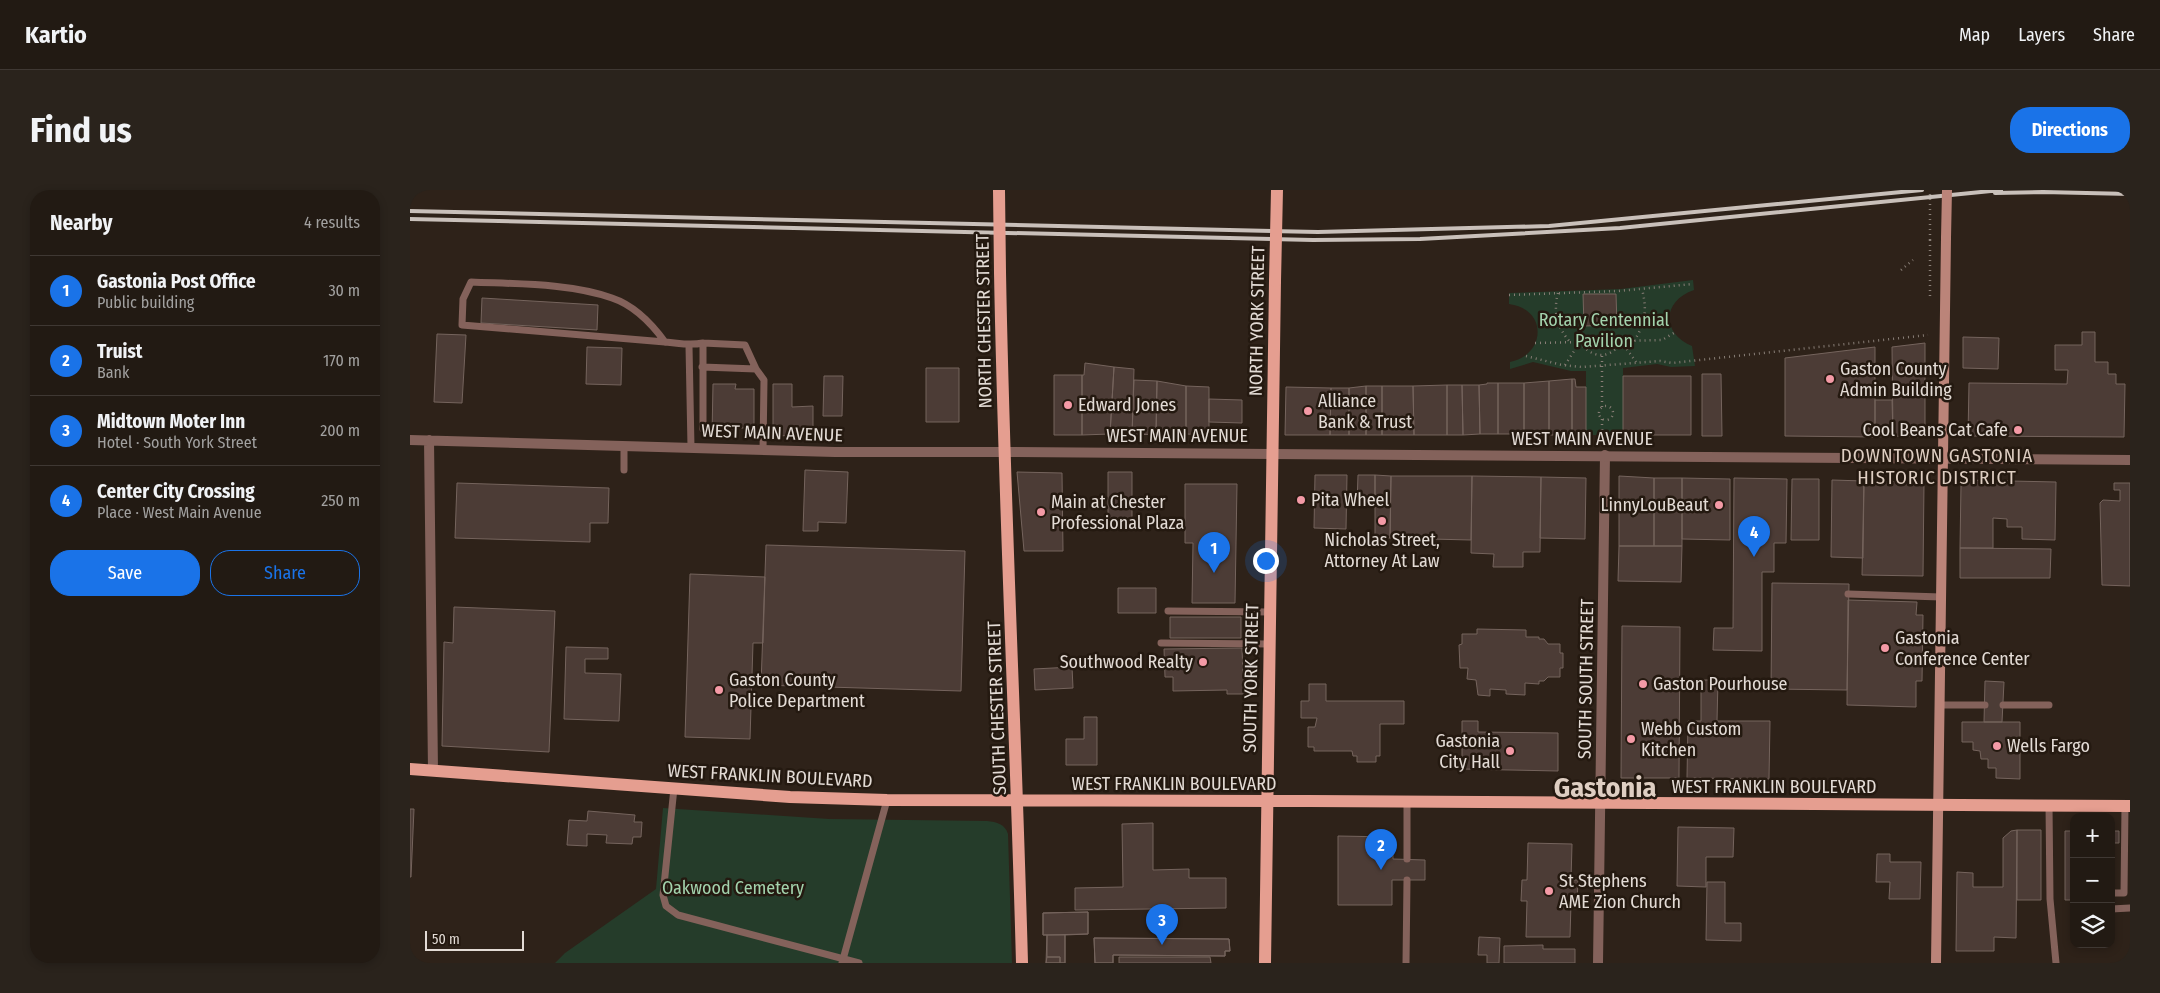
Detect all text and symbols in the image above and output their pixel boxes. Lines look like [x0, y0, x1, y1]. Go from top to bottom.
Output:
text: Kartio [25, 21, 87, 49]
text: Map [1959, 24, 1990, 46]
text: Layers [2018, 24, 2065, 46]
text: Share [2093, 24, 2135, 46]
button: Directions [2010, 107, 2130, 153]
text: Find us [30, 109, 132, 151]
text: Nearby [50, 210, 112, 236]
text: 4 results [304, 213, 360, 232]
street label: NORTH CHESTER STREET [971, 233, 997, 409]
street label: NORTH YORK STREET [1245, 245, 1269, 396]
text: Gastonia Post Office [97, 270, 256, 293]
text: 1 [63, 281, 69, 300]
text: 30 m [328, 281, 360, 300]
text: Public building [97, 293, 194, 312]
park label: Rotary Centennial Pavilion [1539, 309, 1670, 352]
text: Truist [97, 340, 143, 363]
text: 2 [62, 351, 70, 370]
text: 170 m [323, 351, 360, 370]
place label: Gaston County Admin Building [1840, 358, 1952, 401]
text: Bank [97, 363, 129, 382]
marker: Gaston County Admin Building [1824, 373, 1836, 385]
place label: Alliance Bank & Trust [1318, 390, 1412, 433]
place label: Edward Jones [1078, 394, 1177, 416]
marker: Edward Jones [1062, 399, 1074, 411]
marker: Alliance Bank & Trust [1302, 405, 1314, 417]
text: Midtown Moter Inn [97, 410, 245, 433]
place label: Cool Beans Cat Cafe [1863, 419, 2008, 441]
street label: WEST MAIN AVENUE [701, 420, 843, 446]
text: 3 [62, 421, 70, 440]
text: 200 m [320, 421, 360, 440]
marker: Cool Beans Cat Cafe [2012, 424, 2024, 436]
street label: WEST MAIN AVENUE [1106, 425, 1248, 447]
street label: WEST MAIN AVENUE [1511, 428, 1653, 450]
text: Hotel · South York Street [97, 433, 257, 452]
district label: DOWNTOWN GASTONIA HISTORIC DISTRICT [1841, 444, 2033, 489]
text: Center City Crossing [97, 480, 255, 503]
place label: Pita Wheel [1311, 489, 1390, 511]
text: 4 [62, 491, 70, 510]
text: 250 m [321, 491, 360, 510]
place label: Main at Chester Professional Plaza [1051, 491, 1184, 534]
marker: Pita Wheel [1295, 494, 1307, 506]
place label: LinnyLouBeaut [1600, 494, 1709, 516]
marker: LinnyLouBeaut [1713, 499, 1725, 511]
text: Place · West Main Avenue [97, 503, 262, 522]
marker: Main at Chester Professional Plaza [1035, 506, 1047, 518]
marker: Nicholas Street, Attorney At Law [1376, 515, 1388, 527]
pin: 4 [1738, 516, 1770, 557]
place label: Nicholas Street, Attorney At Law [1324, 529, 1440, 572]
pin: 1 [1198, 532, 1230, 573]
your location [1253, 548, 1279, 574]
button: Save [50, 550, 200, 596]
button: Share [210, 550, 360, 596]
street label: SOUTH SOUTH STREET [1574, 598, 1598, 759]
street label: SOUTH YORK STREET [1239, 602, 1263, 753]
street label: SOUTH CHESTER STREET [983, 620, 1011, 795]
place label: Gastonia Conference Center [1895, 627, 2030, 670]
marker: Gastonia Conference Center [1879, 642, 1891, 654]
place label: Southwood Realty [1060, 651, 1193, 673]
marker: Southwood Realty [1197, 656, 1209, 668]
place label: Gaston County Police Department [729, 669, 865, 712]
place label: Gaston Pourhouse [1653, 673, 1788, 695]
marker: Gaston Pourhouse [1637, 678, 1649, 690]
marker: Gaston County Police Department [713, 684, 725, 696]
place label: Webb Custom Kitchen [1641, 718, 1741, 761]
place label: Gastonia City Hall [1435, 730, 1500, 773]
marker: Webb Custom Kitchen [1625, 733, 1637, 745]
place label: Wells Fargo [2007, 735, 2090, 757]
marker: Wells Fargo [1991, 740, 2003, 752]
marker: Gastonia City Hall [1504, 745, 1516, 757]
street label: WEST FRANKLIN BOULEVARD [667, 760, 873, 792]
district label: Gastonia [1554, 771, 1656, 804]
street label: WEST FRANKLIN BOULEVARD [1071, 773, 1277, 795]
street label: WEST FRANKLIN BOULEVARD [1671, 776, 1877, 798]
map controls [2070, 813, 2115, 948]
button: + [2070, 813, 2115, 858]
pin: 2 [1365, 829, 1397, 870]
button: − [2070, 858, 2115, 903]
place label: St Stephens AME Zion Church [1559, 870, 1681, 913]
park label: Oakwood Cemetery [662, 877, 804, 899]
marker: St Stephens AME Zion Church [1543, 885, 1555, 897]
button: layers [2070, 903, 2115, 948]
pin: 3 [1146, 904, 1178, 945]
scale bar [425, 928, 524, 951]
text: 50 m [432, 931, 460, 948]

